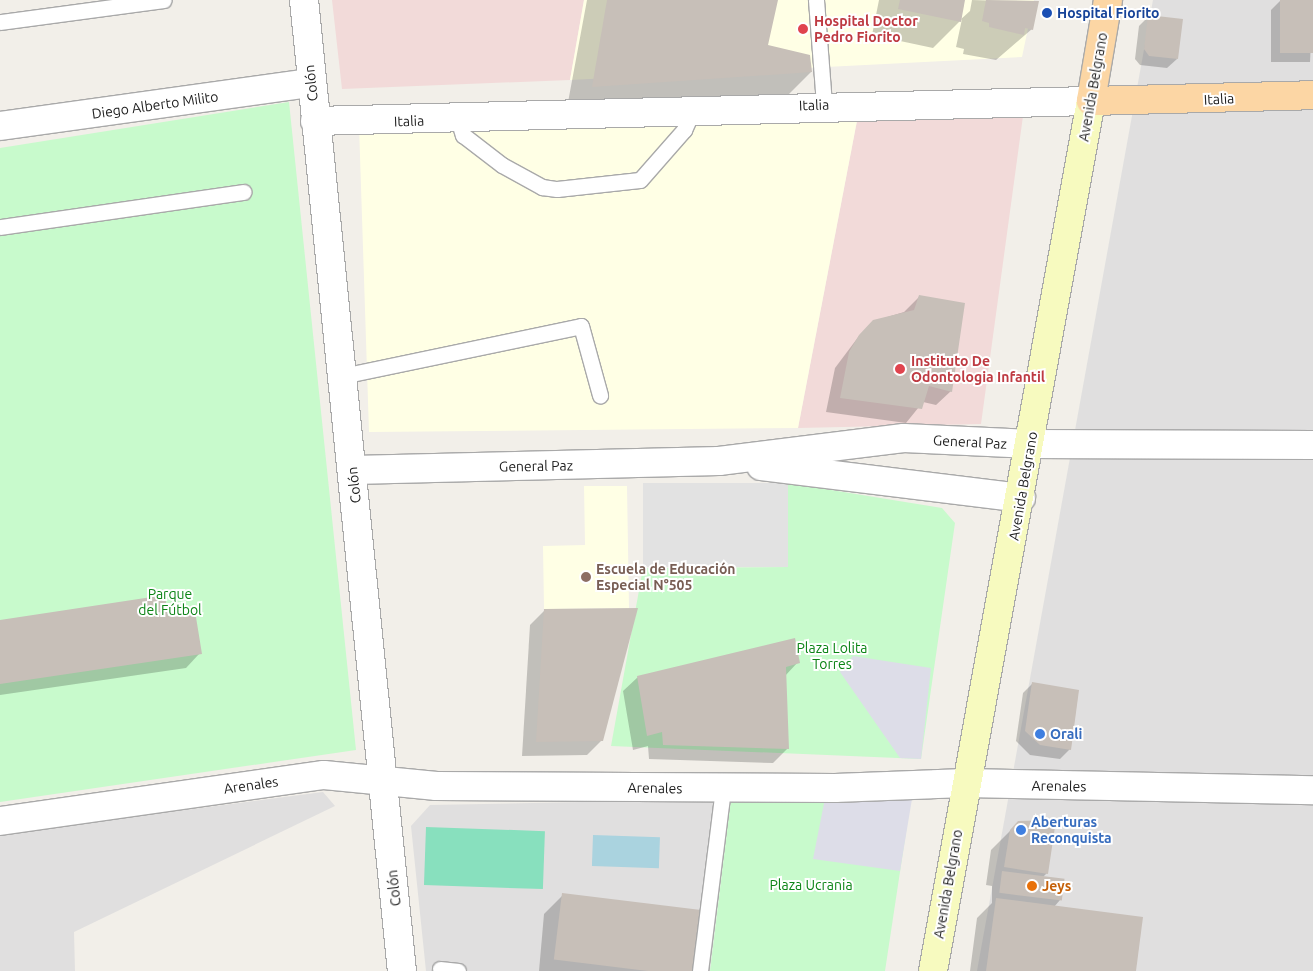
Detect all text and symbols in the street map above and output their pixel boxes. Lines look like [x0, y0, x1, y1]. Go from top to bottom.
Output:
place label: Hospital Fiorito [1057, 5, 1160, 21]
marker: Hospital Fiorito [1041, 7, 1053, 19]
place label: Hospital Doctor Pedro Fiorito [814, 13, 918, 46]
marker: Hospital Doctor Pedro Fiorito [796, 22, 810, 36]
street label: Avenida Belgrano [1075, 31, 1111, 143]
street label: Colón [301, 64, 321, 102]
street label: Diego Alberto Milito [91, 88, 219, 122]
street label: Italia [1203, 90, 1235, 108]
street label: Italia [798, 96, 830, 114]
street label: Italia [393, 112, 425, 130]
place label: Instituto De Odontologia Infantil [911, 353, 1045, 386]
marker: Instituto De Odontologia Infantil [893, 362, 907, 376]
street label: Avenida Belgrano [1005, 430, 1041, 542]
street label: General Paz [933, 432, 1007, 452]
street label: General Paz [499, 457, 573, 475]
street label: Colón [344, 466, 364, 504]
place label: Escuela de Educación Especial N°505 [596, 561, 735, 594]
marker: Escuela de Educación Especial N°505 [580, 571, 592, 583]
park label: Parque del Fútbol [138, 586, 202, 618]
park label: Plaza Lolita Torres [796, 640, 868, 672]
place label: Orali [1050, 726, 1082, 742]
marker: Orali [1034, 728, 1046, 740]
street label: Arenales [223, 773, 279, 797]
street label: Arenales [1031, 777, 1087, 795]
street label: Arenales [627, 779, 683, 797]
place label: Aberturas Reconquista [1031, 814, 1112, 846]
marker: Aberturas Reconquista [1015, 824, 1027, 836]
street label: Avenida Belgrano [930, 828, 966, 940]
street label: Colón [384, 869, 404, 907]
park label: Plaza Ucrania [769, 877, 853, 893]
place label: Jeys [1042, 878, 1071, 894]
marker: Jeys [1026, 880, 1038, 892]

